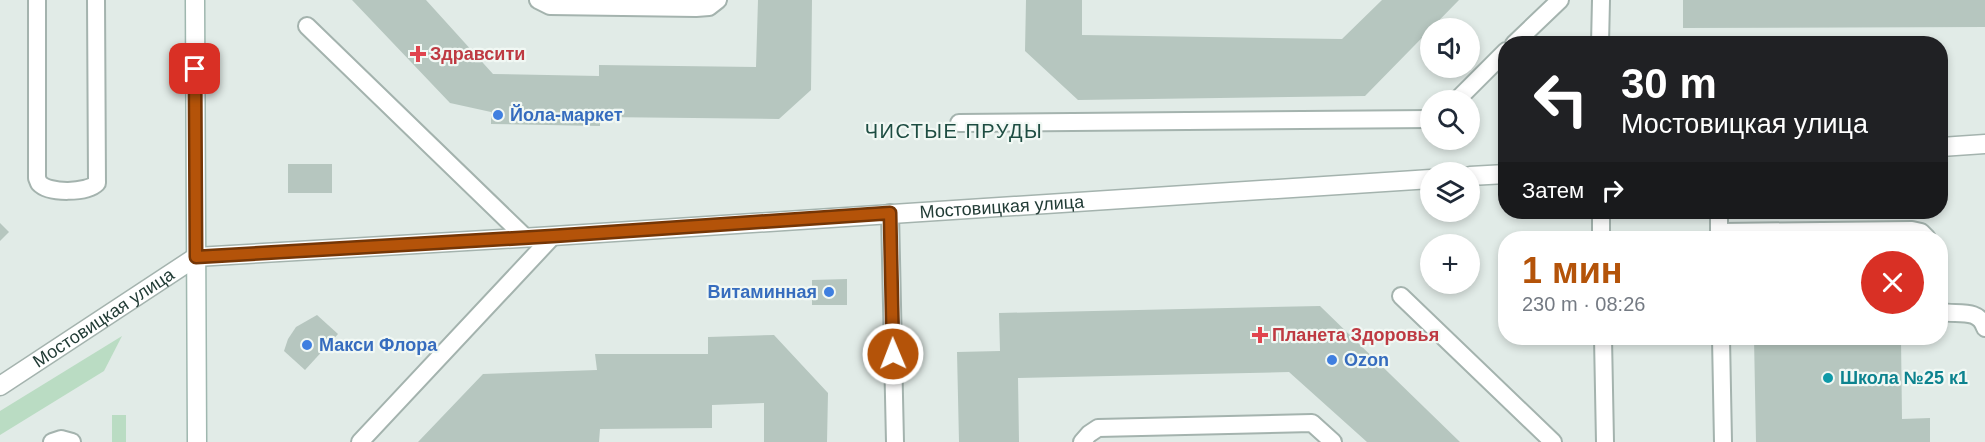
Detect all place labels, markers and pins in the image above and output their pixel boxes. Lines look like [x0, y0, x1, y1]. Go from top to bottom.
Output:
pin [169, 43, 220, 94]
place label: Здравсити [430, 44, 525, 64]
marker: Здравсити [411, 47, 425, 61]
place label: Йола-маркет [510, 104, 623, 125]
marker: Йола-маркет [491, 108, 505, 122]
place label: Витаминная [707, 282, 817, 302]
marker: Витаминная [822, 285, 836, 299]
place label: Планета Здоровья [1272, 325, 1439, 345]
marker: Планета Здоровья [1253, 328, 1267, 342]
place label: Макси Флора [319, 335, 438, 355]
marker: Макси Флора [300, 338, 314, 352]
place label: Ozon [1344, 350, 1389, 370]
marker: Ozon [1325, 353, 1339, 367]
place label: Школа №25 к1 [1840, 368, 1968, 388]
marker: Школа №25 к1 [1821, 371, 1835, 385]

